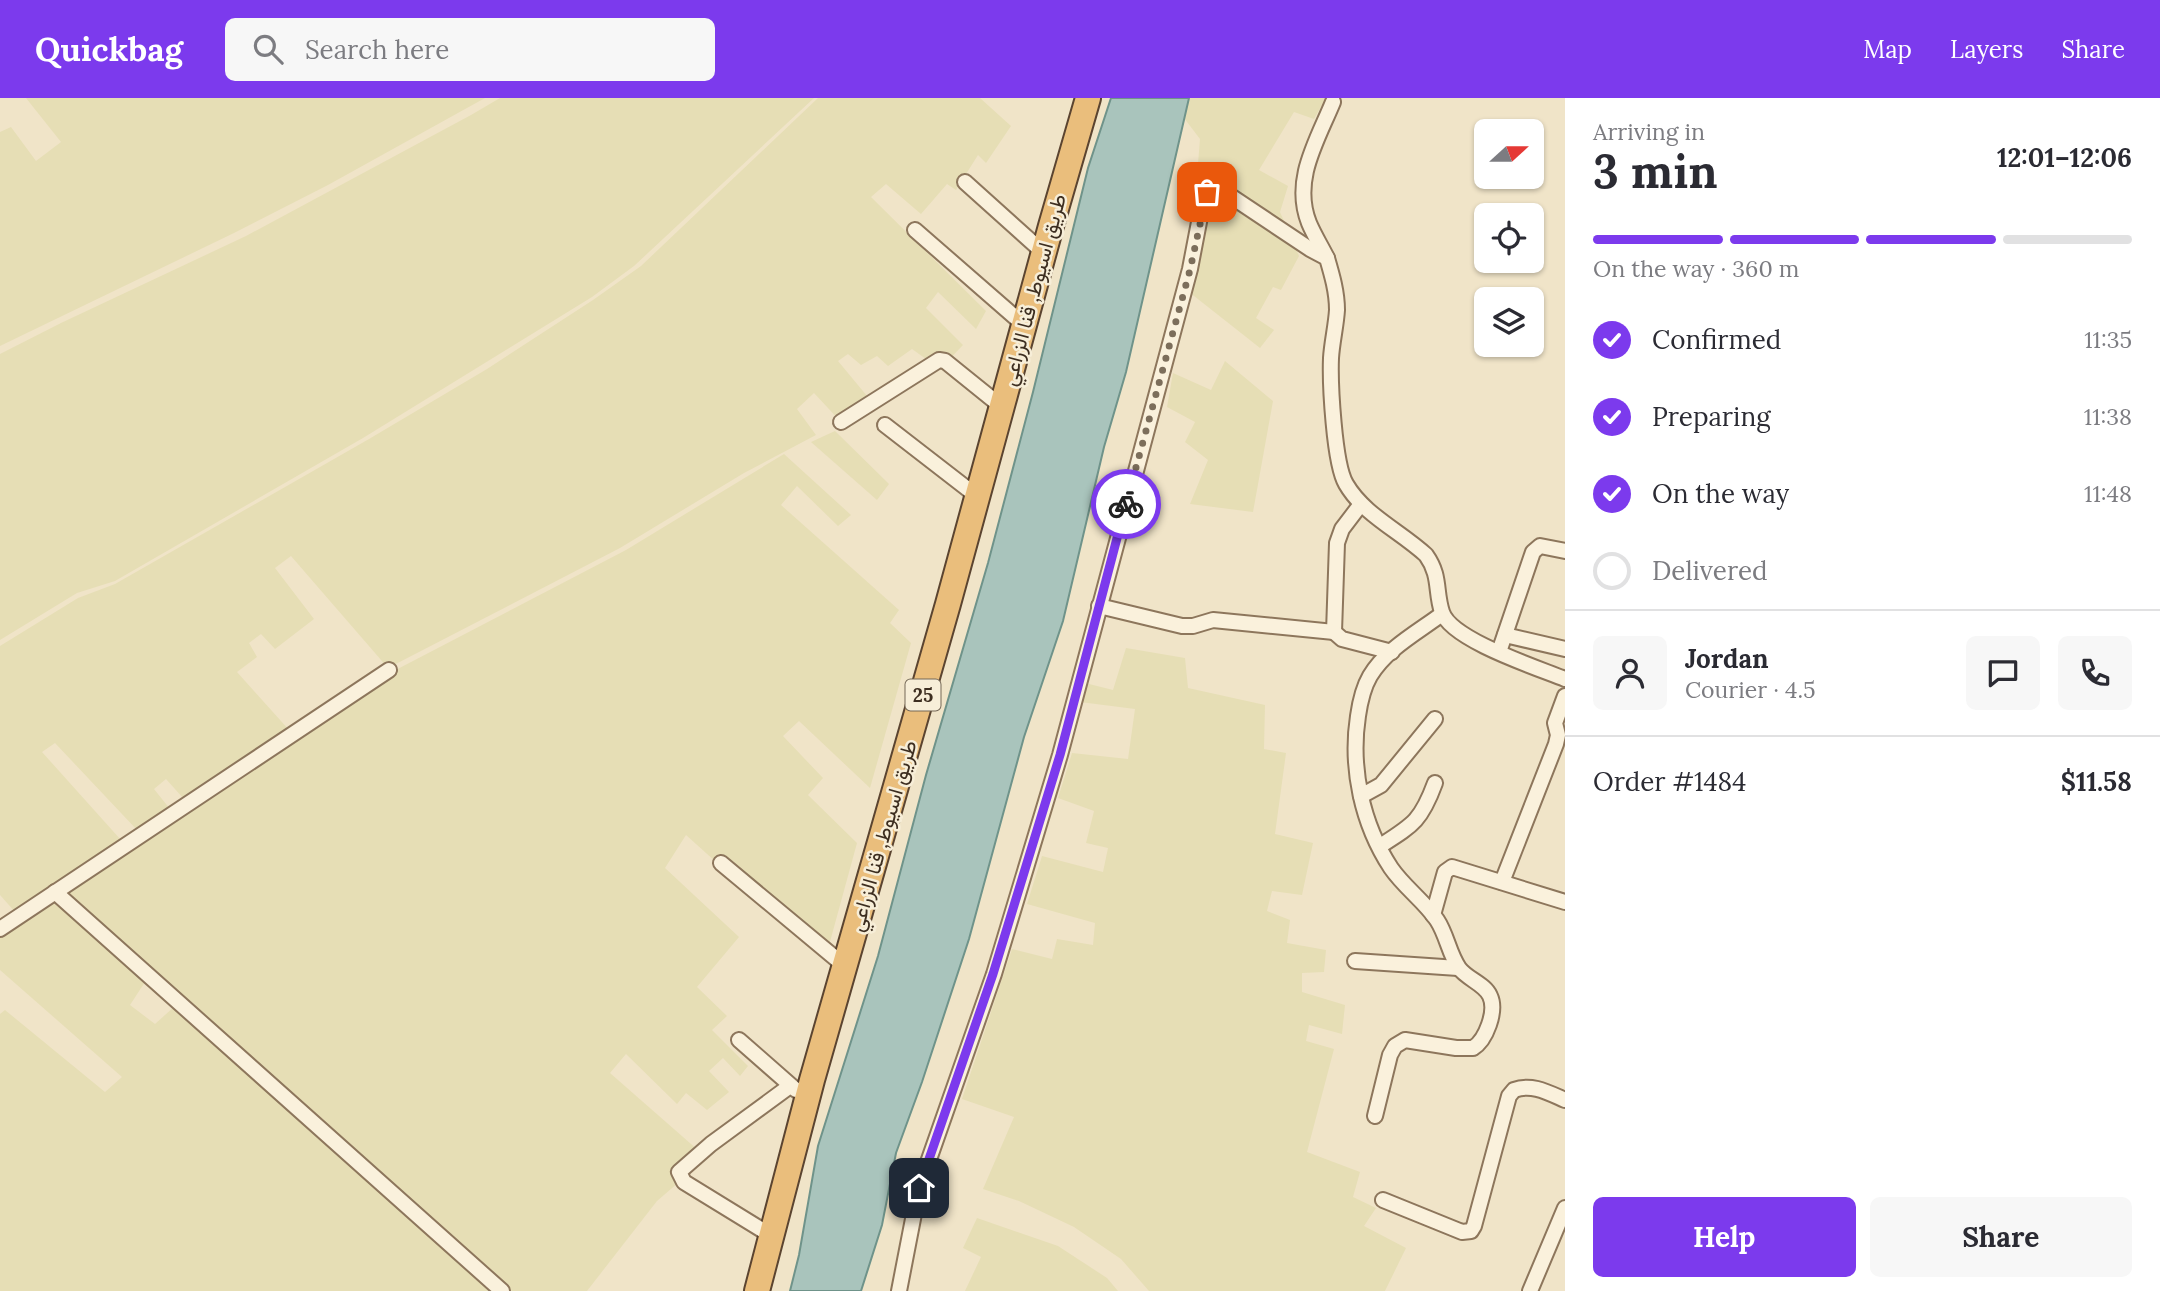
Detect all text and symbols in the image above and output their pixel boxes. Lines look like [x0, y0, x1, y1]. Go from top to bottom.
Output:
search box [225, 18, 715, 81]
text: Quickbag [35, 28, 183, 70]
icon: search [249, 30, 287, 68]
text: Search here [305, 33, 449, 66]
text: Map [1863, 34, 1912, 65]
text: Layers [1950, 34, 2023, 65]
text: Share [2061, 34, 2125, 65]
text: Arriving in [1593, 117, 1705, 146]
north arrow [1474, 119, 1544, 189]
map controls [1474, 119, 1544, 357]
text: 12:01–12:06 [1997, 141, 2132, 174]
text: 3 min [1593, 142, 1718, 201]
pin [1177, 162, 1237, 222]
icon: bag [1188, 173, 1226, 211]
street label: طريق اسيوط, قنا الزراعي [995, 191, 1076, 390]
button: locate [1474, 203, 1544, 273]
text: On the way · 360 m [1593, 254, 1799, 283]
button: layers [1474, 287, 1544, 357]
icon: check [1593, 321, 1631, 359]
text: Confirmed [1652, 323, 1781, 356]
text: 11:35 [2084, 325, 2132, 354]
icon: check [1593, 398, 1631, 436]
text: Preparing [1652, 400, 1771, 433]
text: 11:38 [2084, 402, 2132, 431]
courier [1091, 469, 1161, 539]
icon: check [1593, 475, 1631, 513]
text: On the way [1652, 477, 1789, 510]
text: 11:48 [2084, 479, 2132, 508]
icon: bike [1107, 485, 1145, 523]
text: Delivered [1652, 554, 1768, 587]
button: person [1593, 636, 1667, 710]
button: chat [1966, 636, 2040, 710]
button: phone [2058, 636, 2132, 710]
text: Jordan [1685, 642, 1769, 675]
text: Courier · 4.5 [1685, 675, 1816, 704]
road number: 25 [906, 680, 940, 710]
street label: طريق اسيوط, قنا الزراعي [842, 737, 927, 936]
text: Order #1484 [1593, 765, 1746, 798]
text: $11.58 [2061, 765, 2132, 798]
pin [889, 1158, 949, 1218]
icon: home [900, 1169, 938, 1207]
button: Help [1593, 1197, 1856, 1277]
button: Share [1870, 1197, 2132, 1277]

